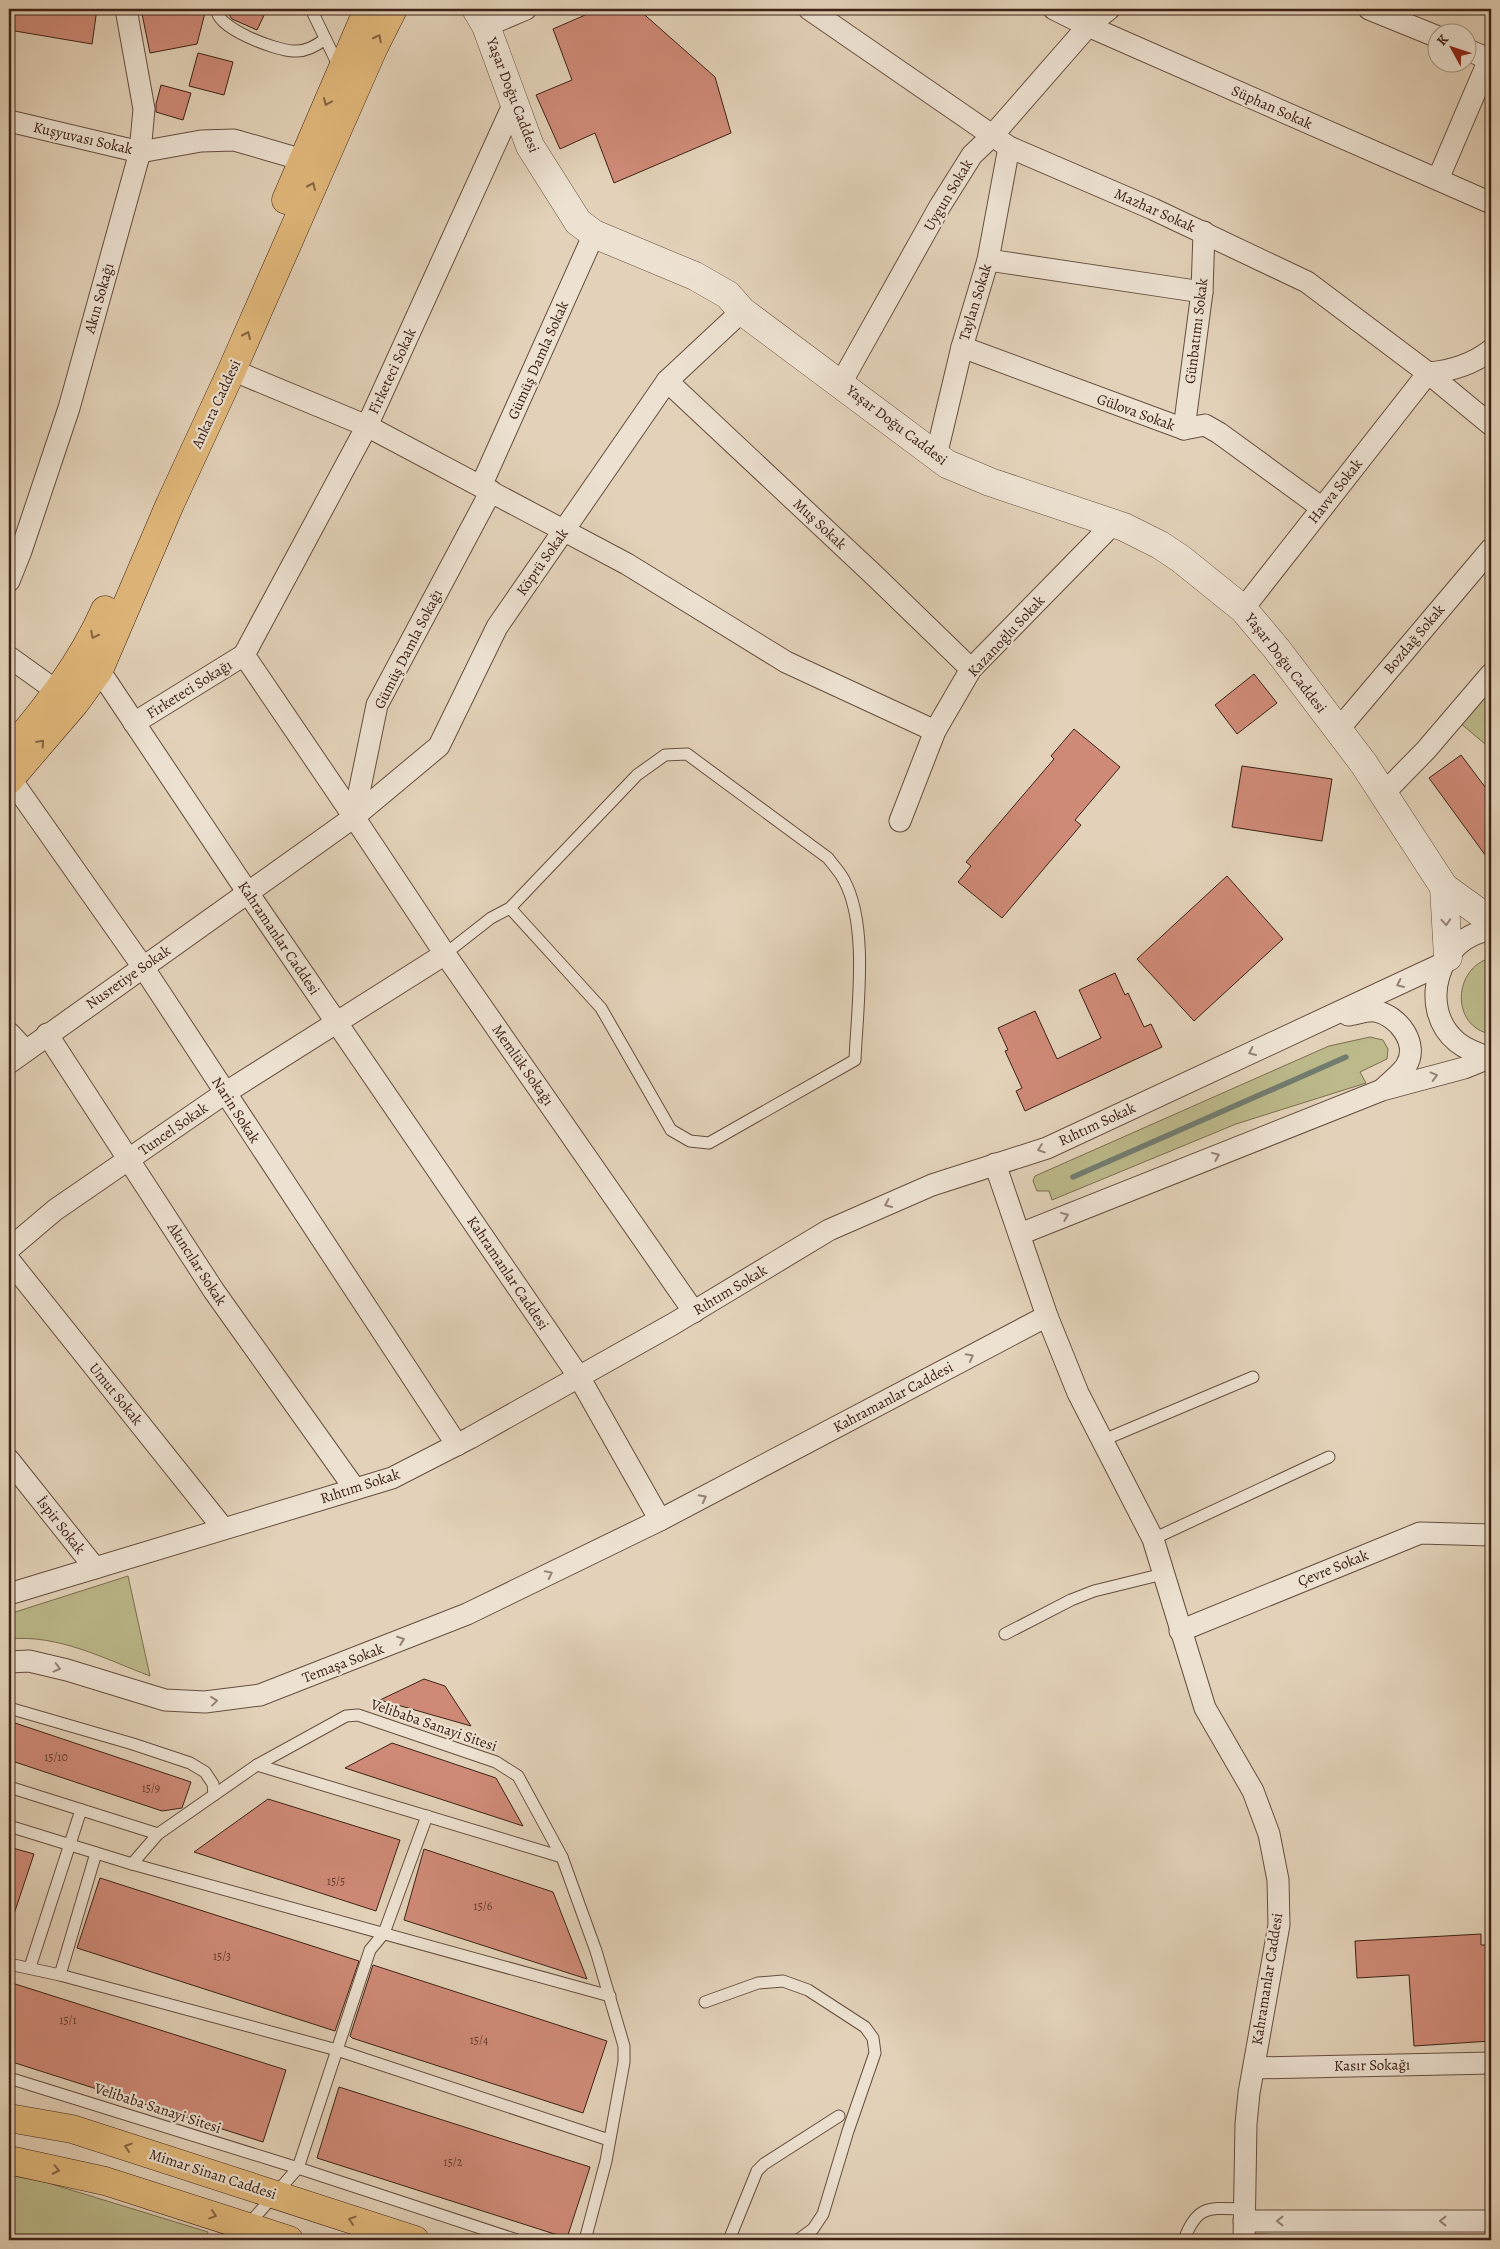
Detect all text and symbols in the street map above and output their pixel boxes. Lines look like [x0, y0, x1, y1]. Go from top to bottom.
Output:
north arrow [1428, 22, 1478, 72]
text: K [1432, 30, 1453, 50]
one-way arrow [372, 34, 382, 43]
street label: Yaşar Doğu Caddesi [481, 34, 544, 156]
street label: Süphan Sokak [1228, 80, 1316, 134]
one-way arrow [323, 97, 334, 106]
street label: Kuşyuvası Sokak [31, 117, 135, 159]
street label: Uygun Sokak [919, 155, 977, 235]
one-way arrow [306, 182, 317, 191]
street label: Mazhar Sokak [1111, 183, 1199, 237]
street label: Akın Sokağı [79, 260, 119, 336]
street label: Taylan Sokak [954, 261, 996, 343]
street label: Günbatımı Sokak [1180, 277, 1212, 385]
street label: Gümüş Damla Sokak [503, 297, 573, 422]
street label: Firketeci Sokak [363, 324, 421, 417]
one-way arrow [241, 331, 252, 340]
street label: Ankara Caddesi [186, 356, 245, 453]
street label: Yaşar Doğu Caddesi [841, 380, 952, 470]
street label: Gülova Sokak [1094, 389, 1178, 436]
street label: Havva Sokak [1303, 454, 1367, 528]
street label: Muş Sokak [789, 494, 851, 554]
street label: Köprü Sokak [511, 524, 573, 600]
street label: Gümüş Damla Sokağı [369, 586, 447, 712]
street label: Kazanoğlu Sokak [963, 590, 1049, 681]
street label: Bozdağ Sokak [1379, 599, 1449, 678]
street label: Yaşar Doğu Caddesi [1240, 608, 1331, 717]
one-way arrow [90, 630, 100, 639]
street label: Firketeci Sokağı [142, 655, 236, 723]
one-way arrow [35, 740, 44, 749]
street label: Kahramanlar Caddesi [233, 877, 325, 999]
one-way arrow [1441, 918, 1452, 926]
street label: Nusretiye Sokak [82, 940, 175, 1014]
one-way arrow [1396, 977, 1405, 988]
street label: Memlük Sokağı [488, 1020, 558, 1110]
one-way arrow [1248, 1046, 1257, 1056]
one-way arrow [1430, 1071, 1439, 1082]
street label: Narin Sokak [207, 1073, 265, 1147]
street label: Tuncel Sokak [134, 1097, 212, 1160]
street label: Rıhtım Sokak [1055, 1097, 1139, 1151]
one-way arrow [1037, 1143, 1046, 1153]
one-way arrow [1211, 1152, 1220, 1162]
one-way arrow [884, 1197, 893, 1208]
street label: Kahramanlar Caddesi [462, 1212, 554, 1334]
one-way arrow [1060, 1212, 1069, 1222]
street label: Akıncılar Sokak [162, 1218, 232, 1310]
street label: Rıhtım Sokak [689, 1260, 771, 1320]
one-way arrow [965, 1353, 974, 1363]
street label: Kahramanlar Caddesi [829, 1357, 957, 1437]
street label: Umut Sokak [85, 1359, 148, 1430]
street label: Rıhtım Sokak [318, 1464, 403, 1508]
street label: İspir Sokak [32, 1492, 90, 1559]
one-way arrow [697, 1494, 706, 1504]
street label: Çevre Sokak [1295, 1545, 1372, 1591]
one-way arrow [544, 1570, 553, 1580]
one-way arrow [396, 1636, 405, 1646]
street label: Temaşa Sokak [299, 1638, 387, 1688]
one-way arrow [52, 1662, 61, 1673]
street label: Velibaba Sanayi Sitesi [367, 1694, 500, 1756]
one-way arrow [210, 1696, 218, 1707]
house number: 15/10 [44, 1749, 68, 1765]
house number: 15/9 [142, 1780, 160, 1796]
house number: 15/5 [327, 1873, 345, 1889]
house number: 15/6 [474, 1898, 493, 1914]
street label: Kahramanlar Caddesi [1247, 1912, 1287, 2046]
house number: 15/3 [213, 1948, 231, 1964]
house number: 15/1 [59, 2012, 77, 2028]
house number: 15/4 [470, 2032, 489, 2048]
street label: Kasır Sokağı [1334, 2054, 1410, 2076]
street label: Velibaba Sanayi Sitesi [91, 2078, 224, 2138]
one-way arrow [124, 2142, 133, 2152]
street label: Mimar Sinan Caddesi [147, 2144, 279, 2204]
house number: 15/2 [444, 2154, 463, 2170]
one-way arrow [52, 2165, 61, 2175]
one-way arrow [208, 2209, 216, 2219]
one-way arrow [349, 2215, 357, 2225]
one-way arrow [1276, 2216, 1284, 2226]
one-way arrow [1438, 2216, 1446, 2226]

